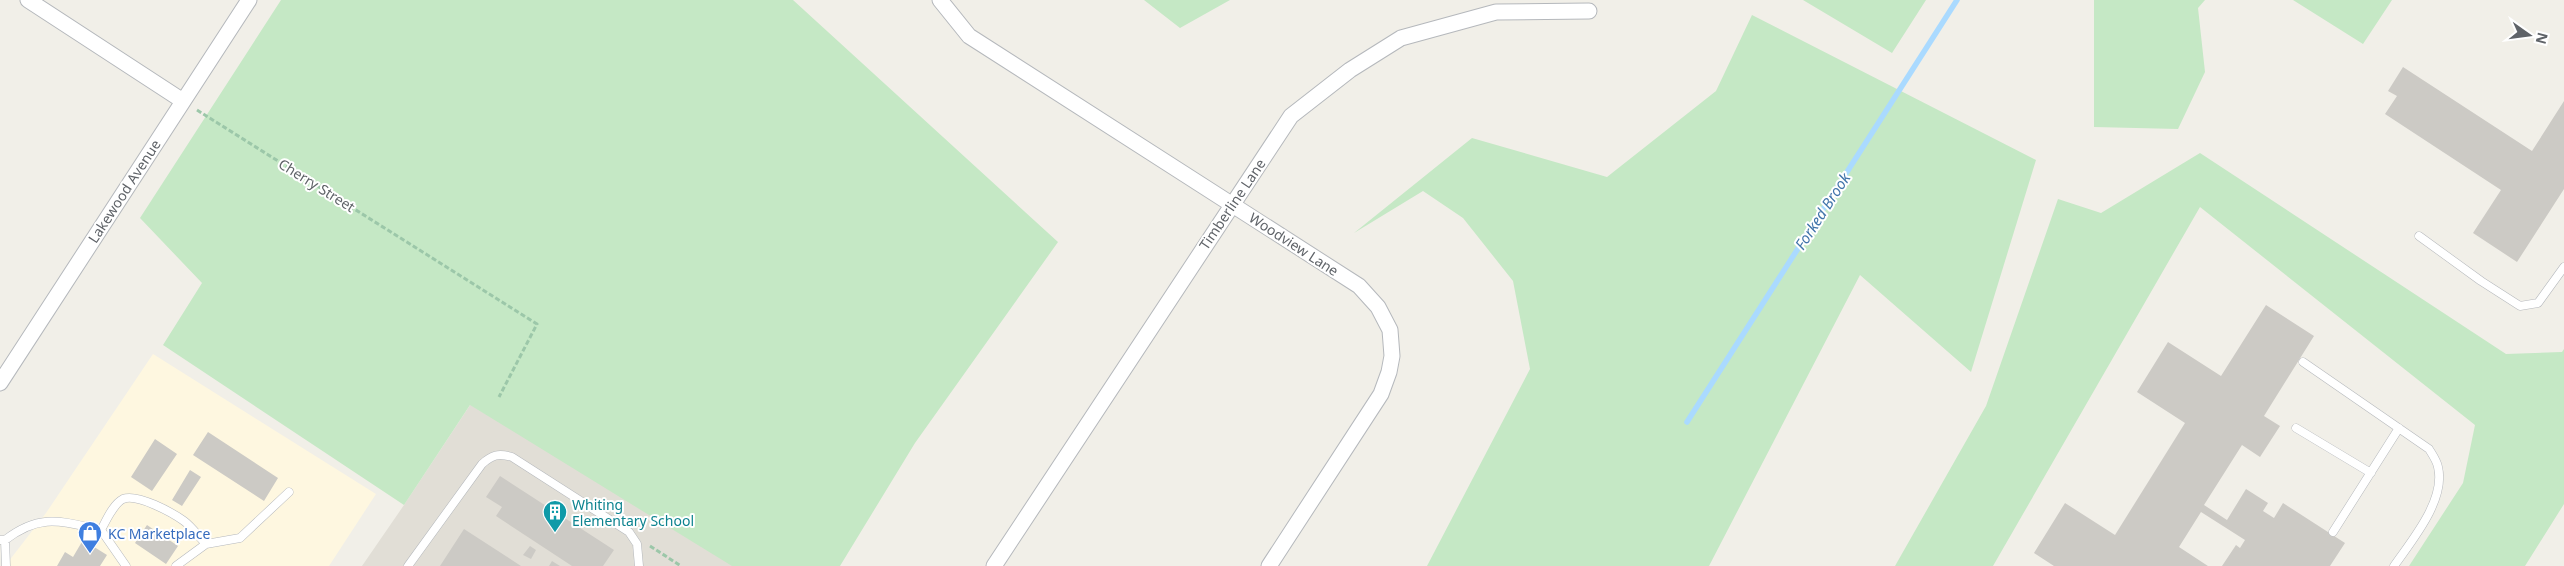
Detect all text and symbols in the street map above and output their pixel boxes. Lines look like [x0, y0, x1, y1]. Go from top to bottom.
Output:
north arrow [2504, 10, 2554, 60]
text: N [2532, 30, 2553, 46]
street label: Lakewood Avenue [83, 136, 165, 246]
street label: Cherry Street [275, 154, 359, 216]
street label: Timberline Lane [1195, 155, 1270, 253]
water label: Forked Brook [1790, 168, 1855, 253]
street label: Woodview Lane [1246, 208, 1342, 280]
place label: Whiting Elementary School [572, 495, 694, 530]
building icon: Whiting Elementary School [542, 499, 568, 533]
shop icon: KC Marketplace [77, 520, 103, 554]
place label: KC Marketplace [108, 524, 210, 543]

